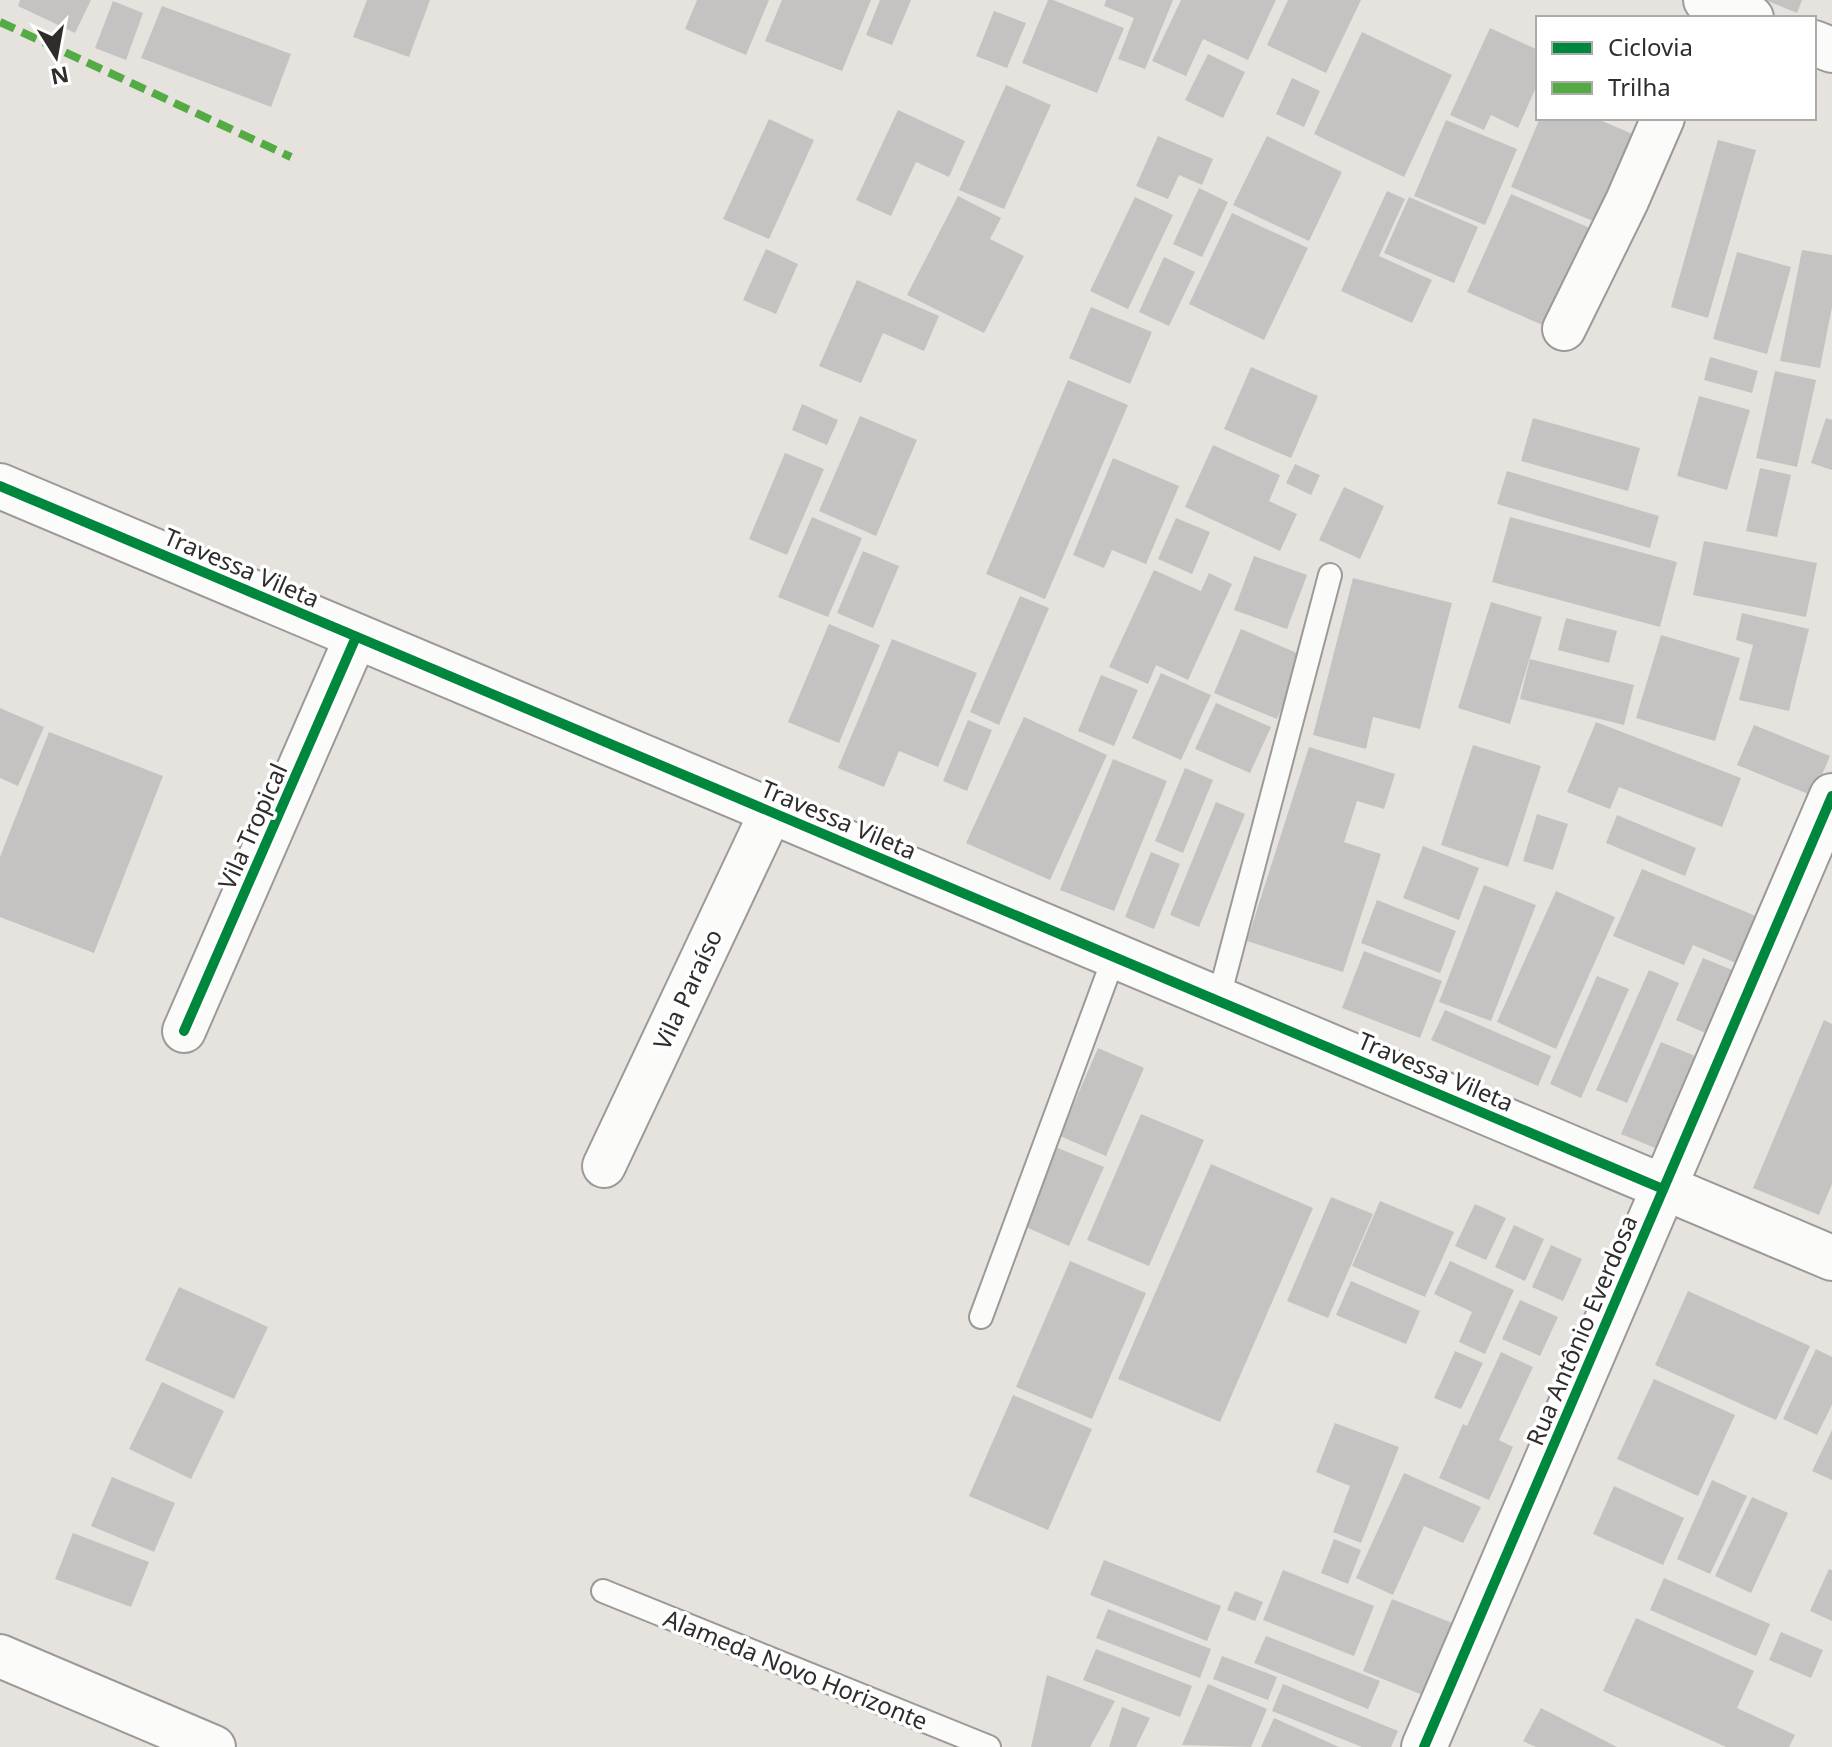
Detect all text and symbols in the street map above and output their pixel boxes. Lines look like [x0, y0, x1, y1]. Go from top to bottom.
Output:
north arrow [16, 16, 96, 96]
legend [1536, 16, 1816, 120]
text: Ciclovia [1608, 30, 1693, 63]
text: N [48, 60, 72, 93]
text: Trilha [1608, 70, 1671, 103]
street label: Travessa Vileta [159, 519, 325, 615]
street label: Vila Tropical [210, 758, 294, 894]
street label: Travessa Vileta [756, 771, 922, 867]
street label: Vila Paraíso [645, 923, 729, 1055]
street label: Travessa Vileta [1353, 1023, 1519, 1119]
street label: Rua Antônio Everdosa [1517, 1210, 1645, 1450]
street label: Alameda Novo Horizonte [659, 1601, 933, 1737]

